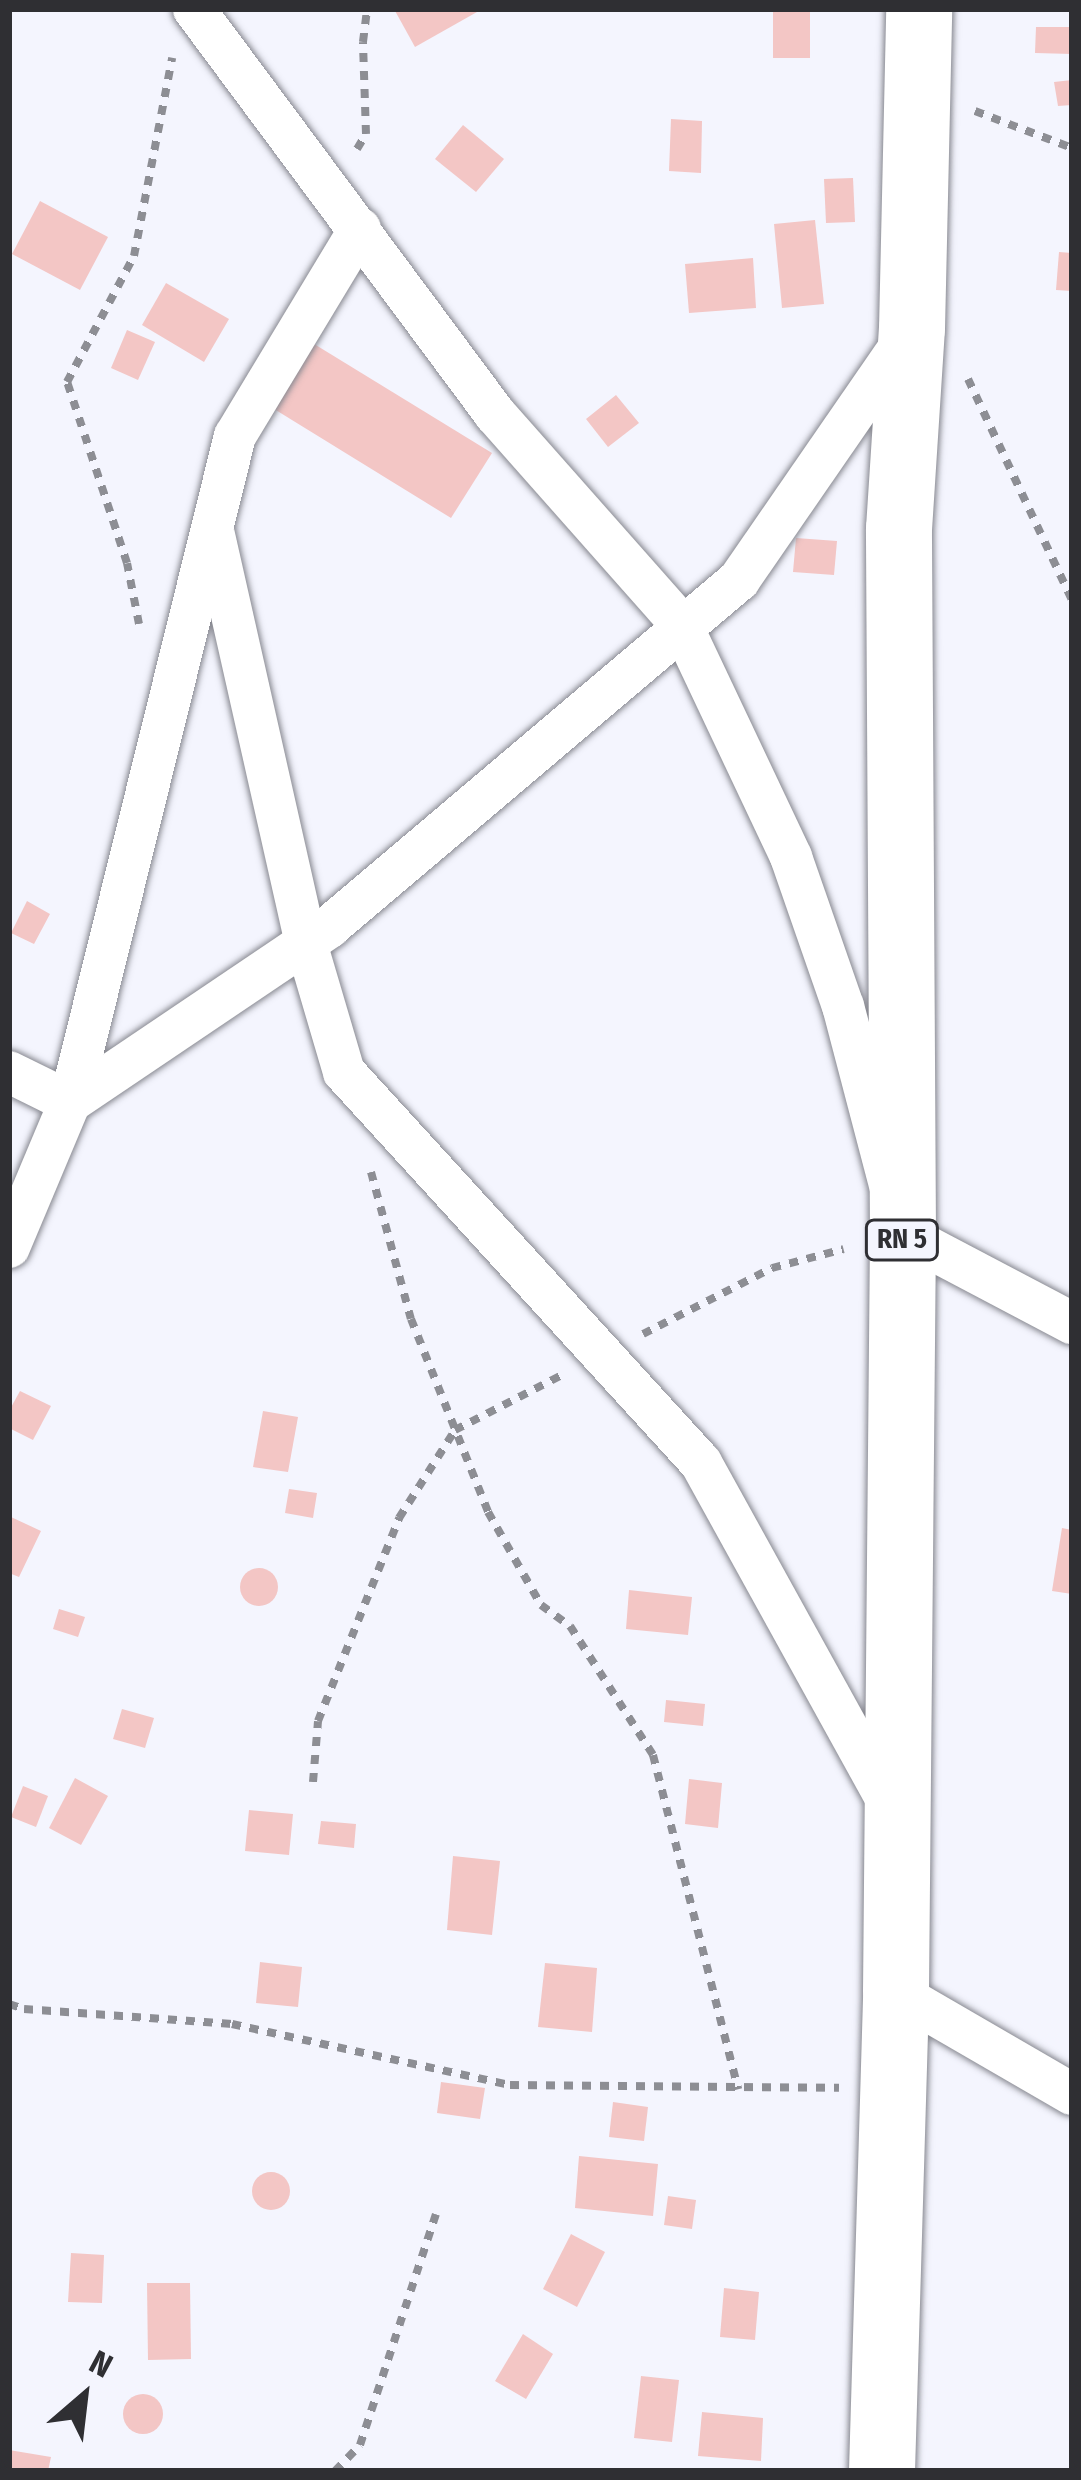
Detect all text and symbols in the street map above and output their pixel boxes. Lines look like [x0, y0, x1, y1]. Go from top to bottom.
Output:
road number: RN 5 [863, 1219, 941, 1261]
north arrow [24, 2336, 144, 2456]
text: N [83, 2342, 119, 2387]

